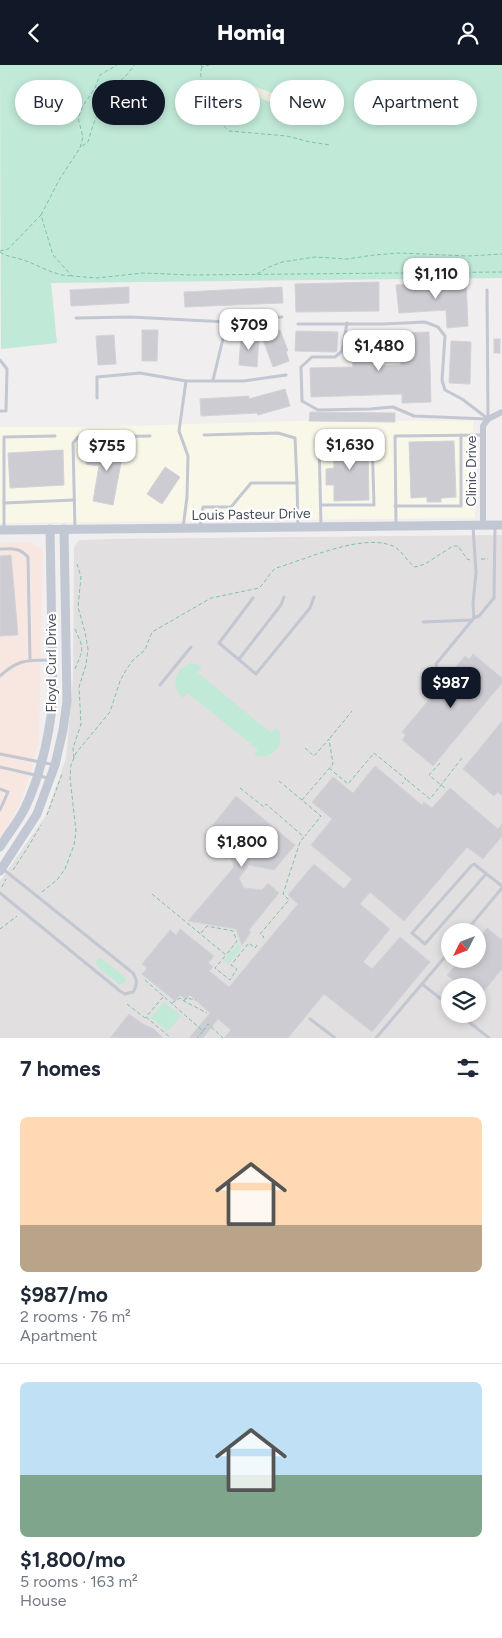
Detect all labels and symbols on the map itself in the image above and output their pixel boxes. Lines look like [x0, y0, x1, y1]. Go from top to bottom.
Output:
pin: $1,110 [395, 257, 477, 300]
pin: $709 [219, 309, 279, 351]
pin: $1,480 [338, 329, 420, 372]
pin: $755 [77, 429, 137, 472]
pin: $1,630 [309, 429, 391, 471]
street label: Clinic Drive [463, 435, 480, 506]
street label: Louis Pasteur Drive [191, 505, 311, 524]
street label: Floyd Curl Drive [43, 613, 60, 713]
pin: $987 [421, 667, 481, 709]
pin: $1,800 [201, 825, 283, 868]
north arrow [441, 923, 486, 967]

